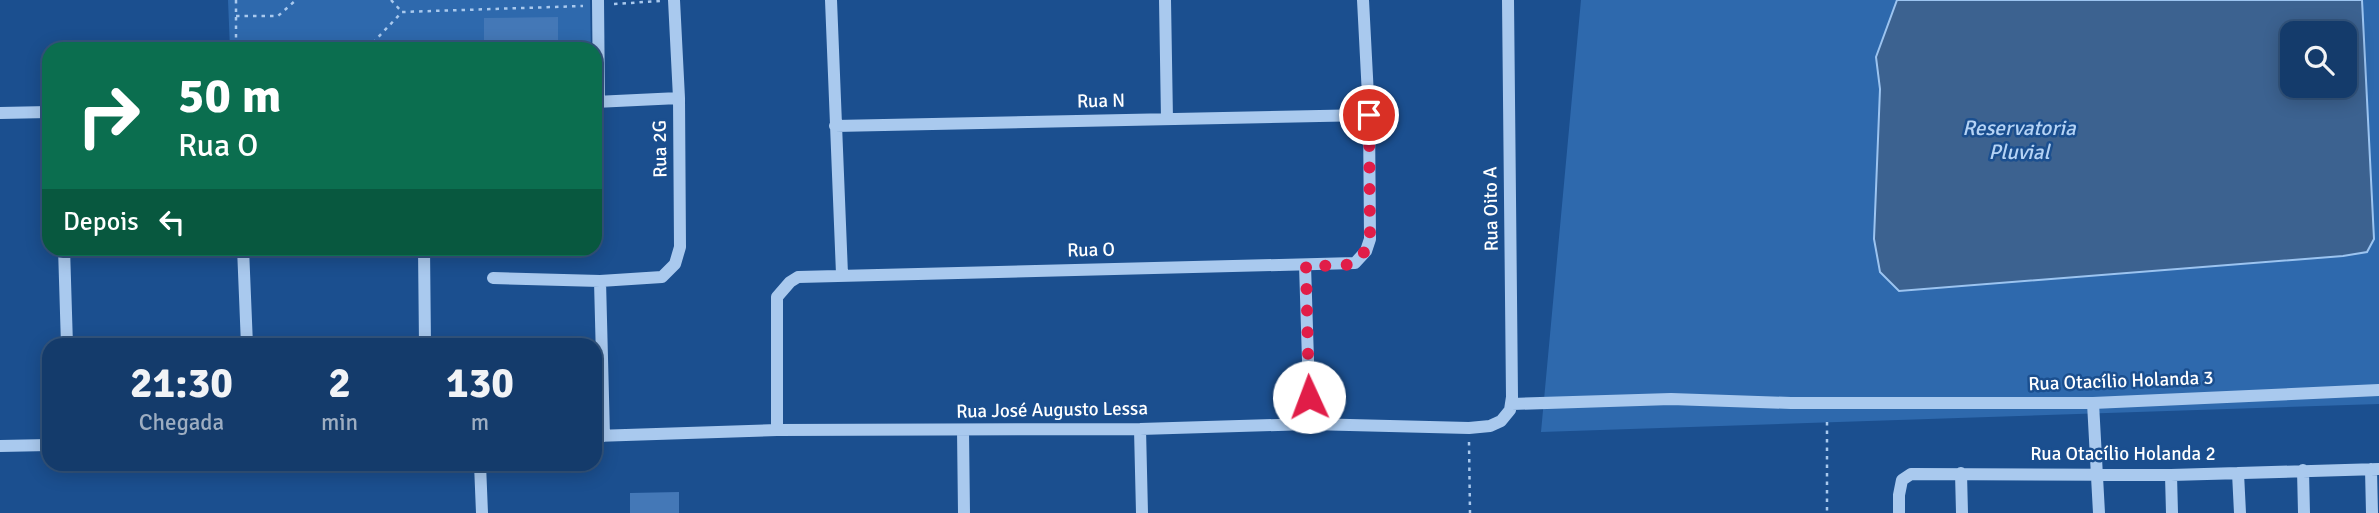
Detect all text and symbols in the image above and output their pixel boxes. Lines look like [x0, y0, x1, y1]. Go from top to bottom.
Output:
map controls [2280, 21, 2357, 98]
button: search [2280, 21, 2357, 98]
text: 50 m [178, 66, 281, 126]
icon: right [63, 70, 154, 161]
pin [1339, 85, 1399, 145]
street label: Rua N [1077, 89, 1125, 113]
icon: arrive [1350, 96, 1388, 134]
water label: Reservatoria Pluvial [1962, 115, 2077, 165]
street label: Rua 2G [647, 120, 673, 178]
text: Rua O [178, 126, 258, 165]
street label: Rua Oito A [1478, 166, 1504, 252]
icon: left [153, 203, 191, 241]
text: Depois [63, 206, 139, 238]
street label: Rua O [1067, 238, 1115, 262]
text: 21:30 [130, 358, 233, 409]
text: 2 [328, 358, 351, 409]
text: 130 [446, 358, 514, 409]
position arrow [1272, 360, 1346, 434]
street label: Rua Otacílio Holanda 3 [2028, 366, 2214, 396]
street label: Rua José Augusto Lessa [956, 396, 1148, 424]
text: Chegada [139, 408, 224, 437]
text: min [321, 408, 358, 437]
text: m [471, 408, 489, 437]
street label: Rua Otacílio Holanda 2 [2030, 442, 2216, 466]

